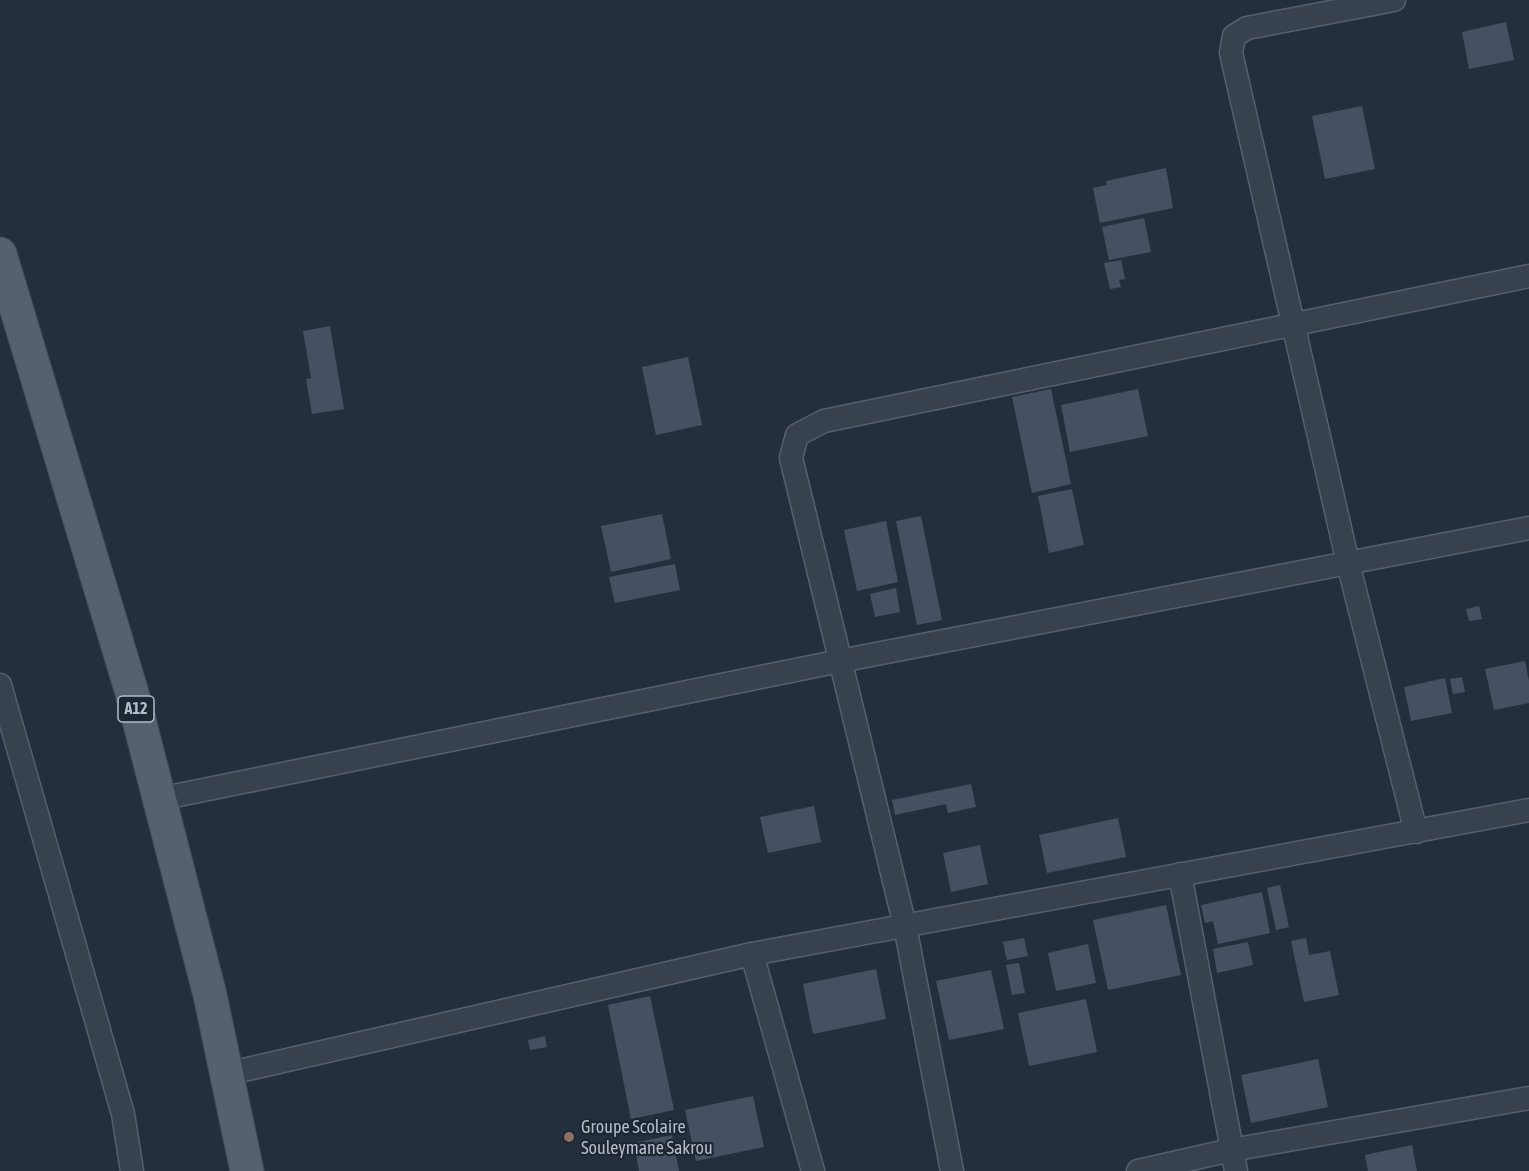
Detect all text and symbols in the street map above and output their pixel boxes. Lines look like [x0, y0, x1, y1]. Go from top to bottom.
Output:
road number: A12 [118, 696, 154, 722]
place label: Groupe Scolaire Souleymane Sakrou [581, 1116, 713, 1158]
marker: Groupe Scolaire Souleymane Sakrou [562, 1130, 576, 1144]

